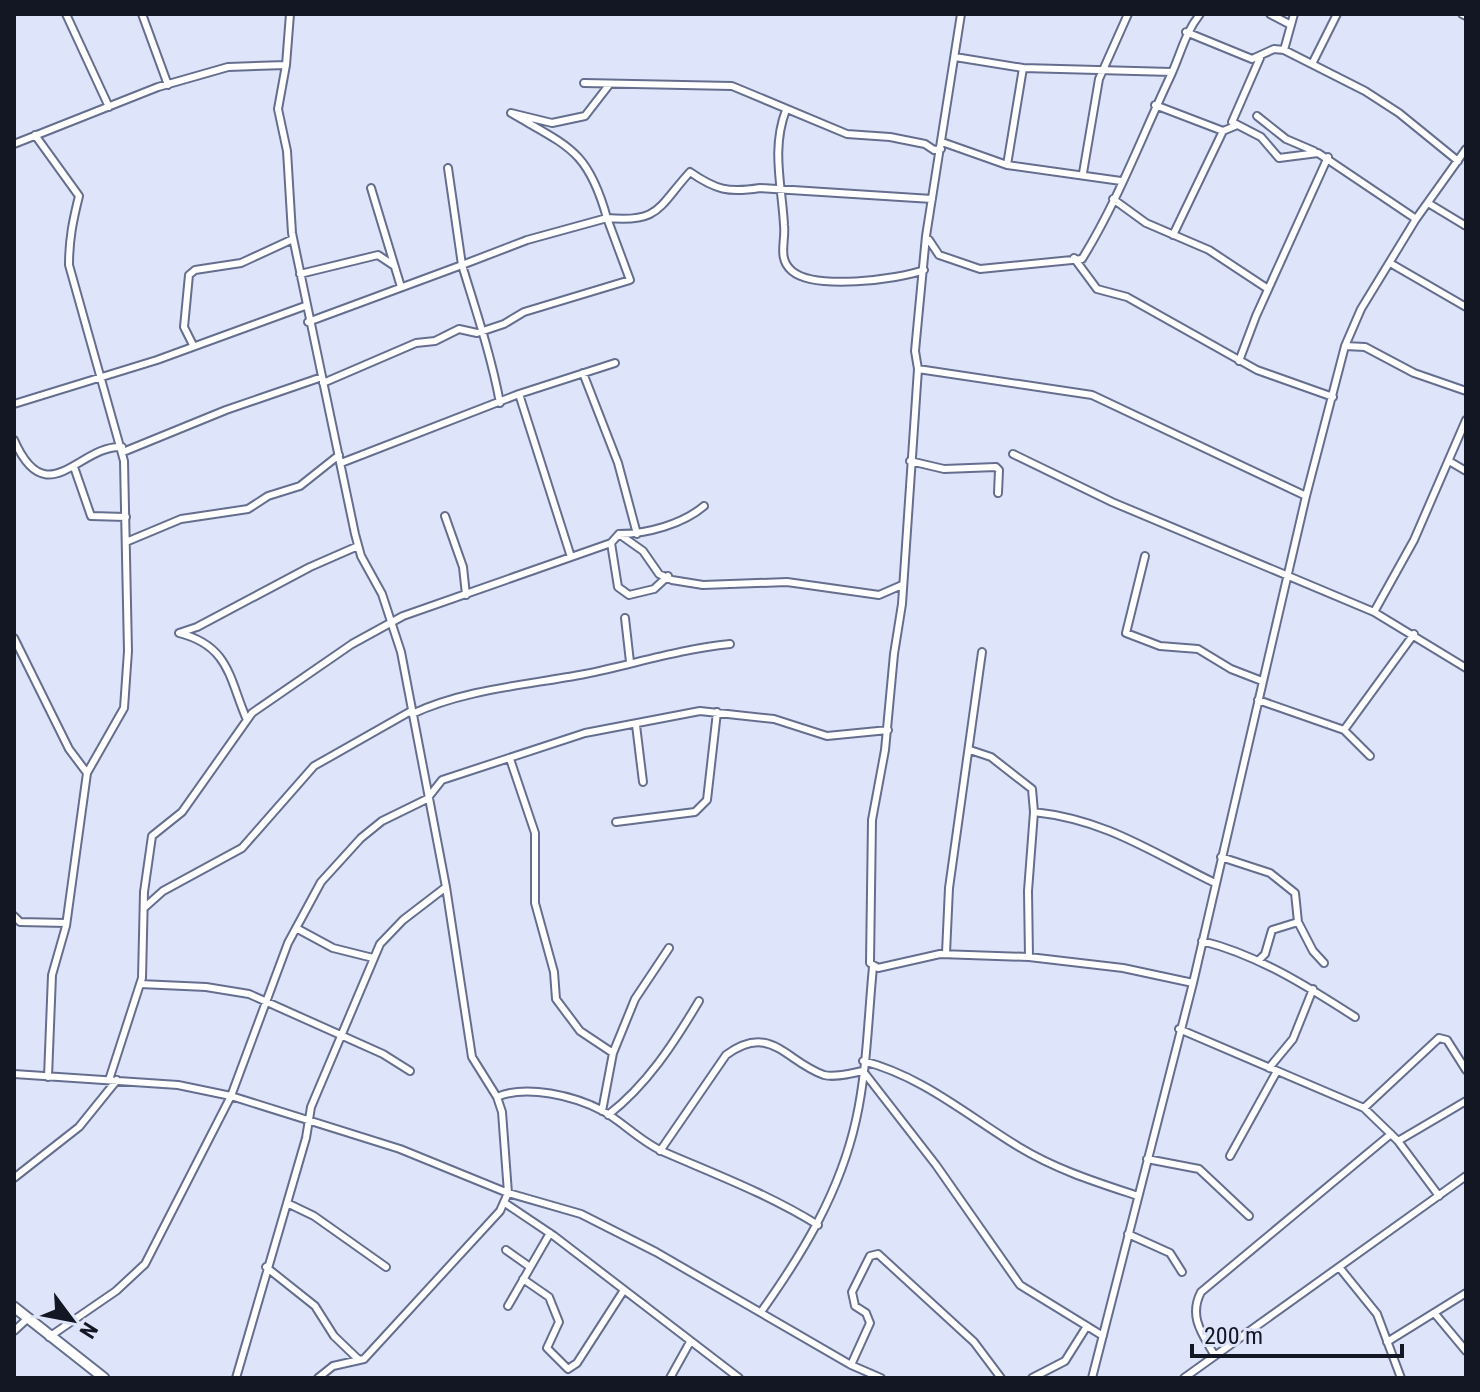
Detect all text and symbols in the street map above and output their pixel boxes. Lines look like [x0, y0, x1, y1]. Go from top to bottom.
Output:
north arrow [32, 1280, 112, 1360]
scale bar [1192, 1308, 1402, 1358]
text: N [74, 1318, 103, 1343]
text: 200 m [1204, 1322, 1263, 1350]

